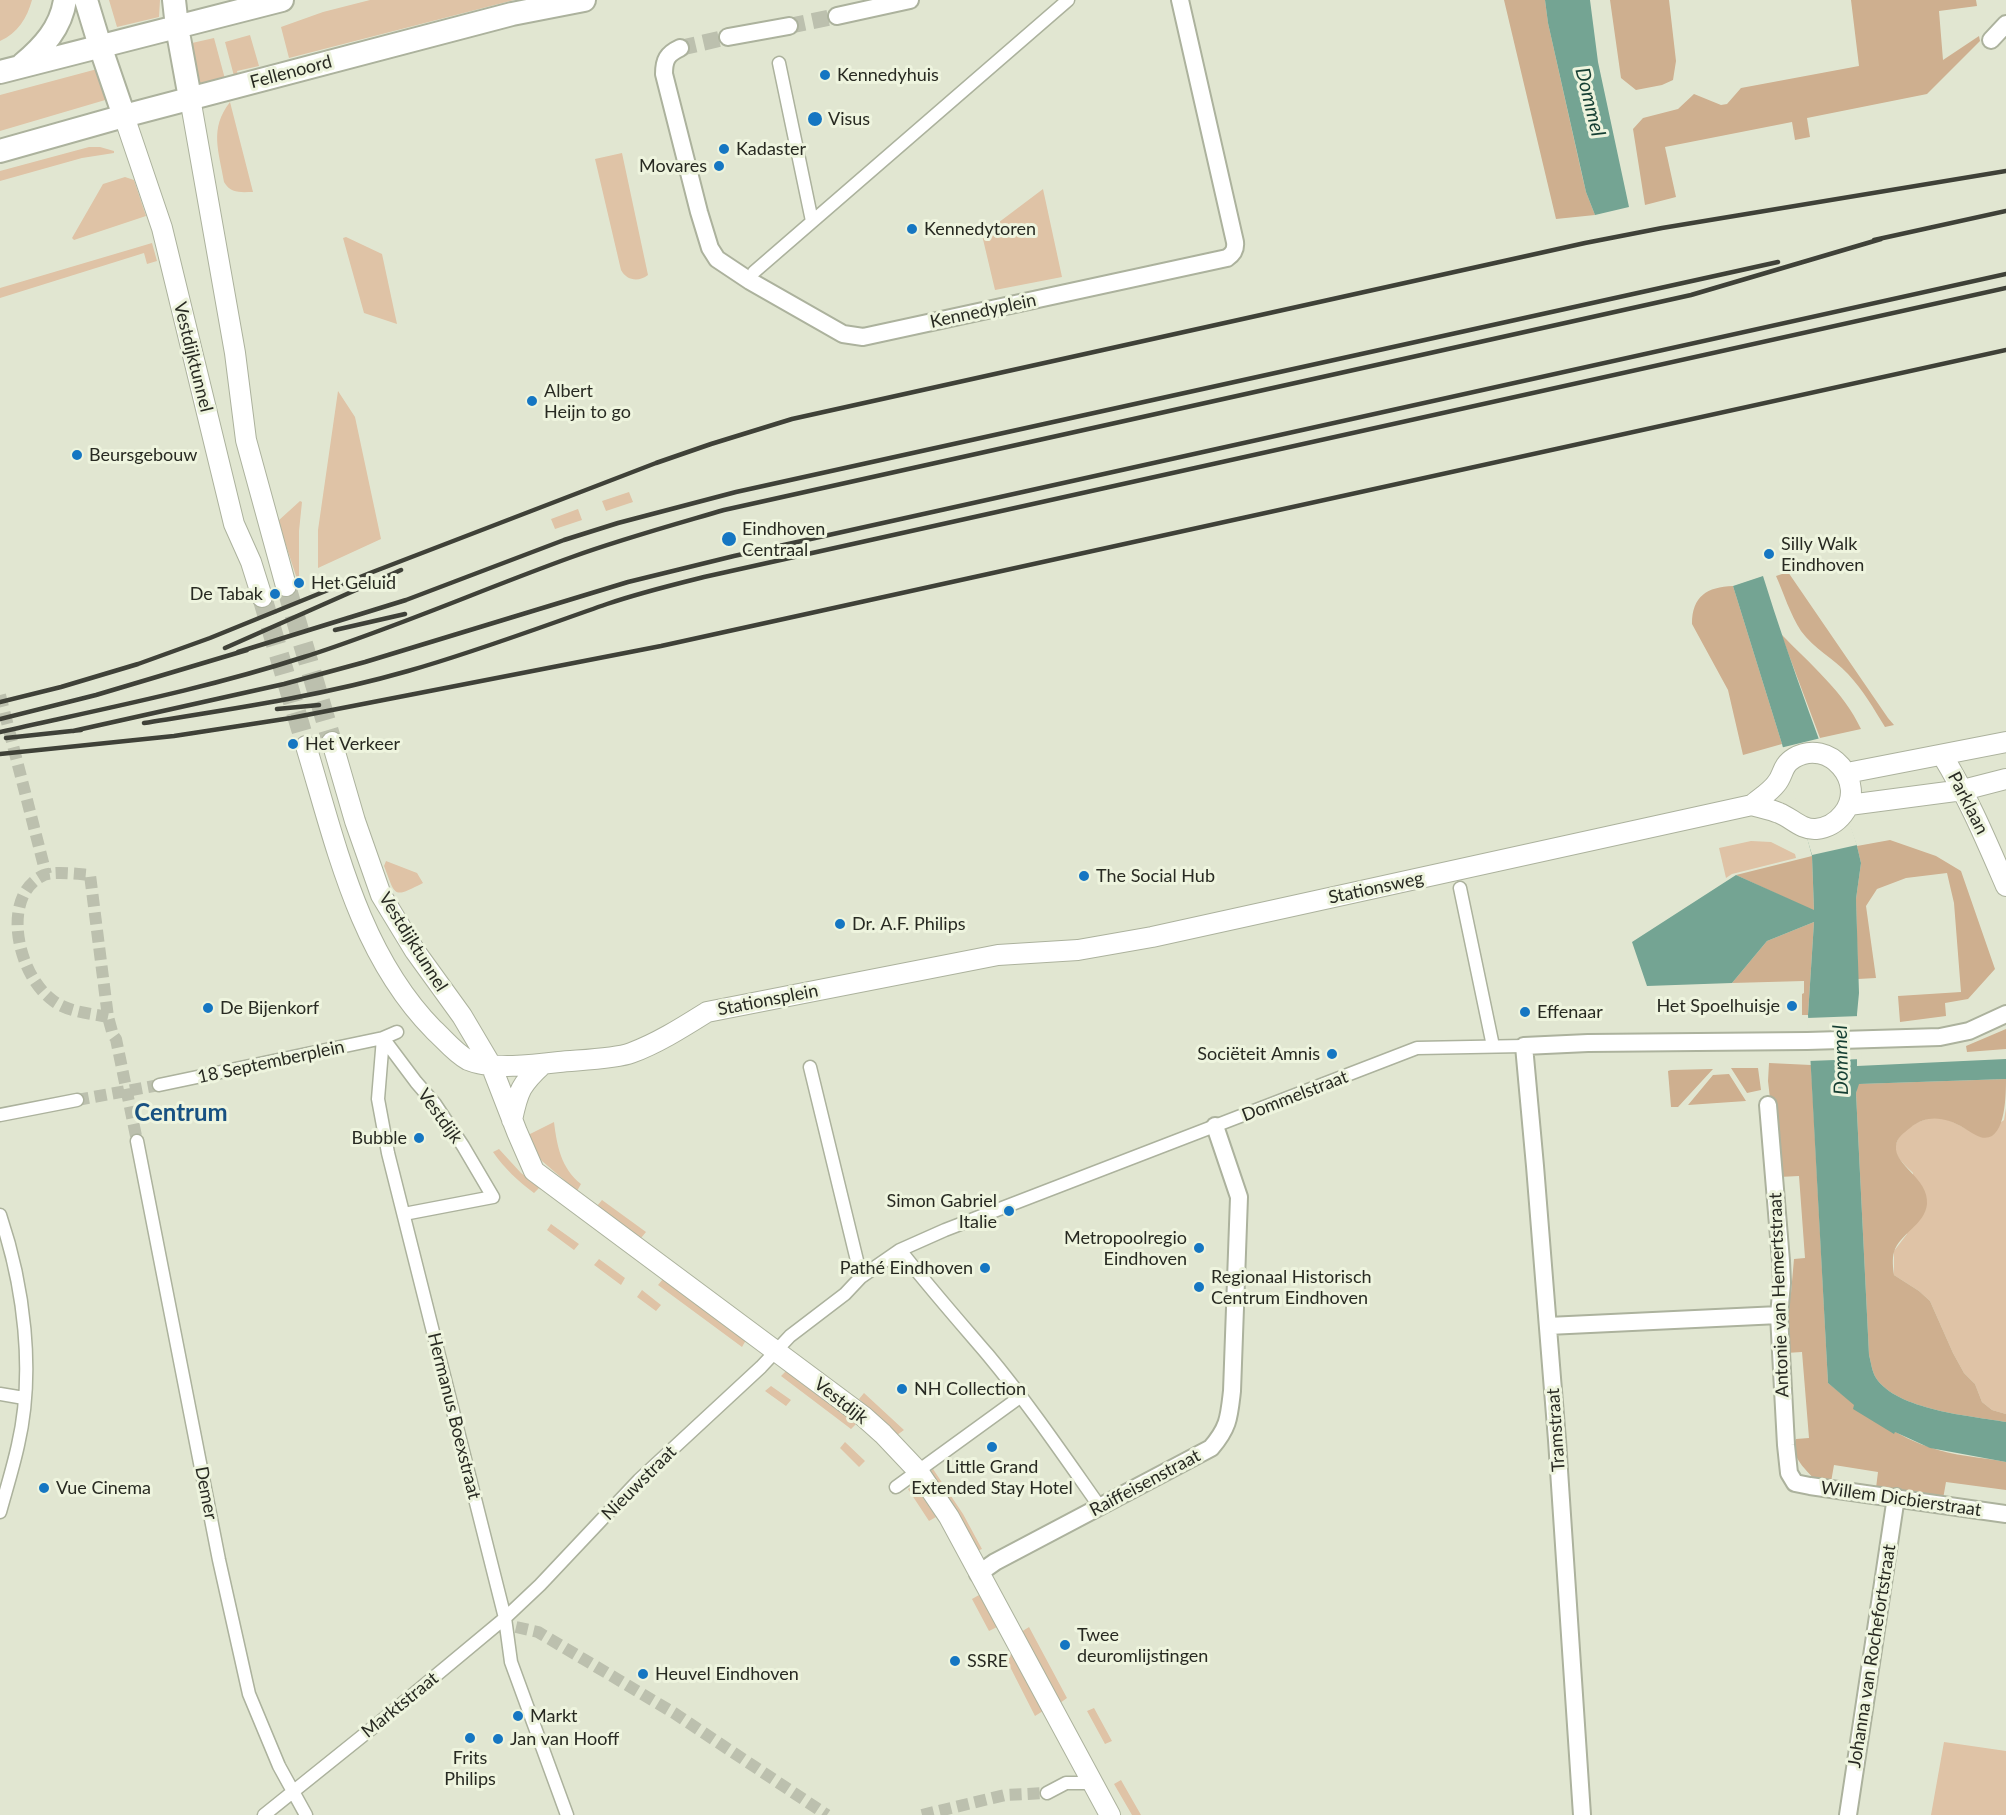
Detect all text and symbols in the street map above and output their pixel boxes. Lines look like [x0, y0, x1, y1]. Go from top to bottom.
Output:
street label: Fellenoord [248, 51, 334, 93]
place label: Kennedyhuis [837, 64, 939, 86]
water label: Dommel [1570, 65, 1610, 139]
marker: Kennedyhuis [818, 68, 832, 82]
place label: Visus [828, 108, 870, 130]
marker: Visus [806, 110, 824, 128]
place label: Kadaster [736, 138, 806, 160]
marker: Kadaster [717, 142, 731, 156]
place label: Movares [639, 155, 707, 177]
marker: Movares [712, 159, 726, 173]
place label: Kennedytoren [924, 218, 1036, 240]
marker: Kennedytoren [905, 222, 919, 236]
street label: Kennedyplein [928, 289, 1038, 333]
street label: Vestdijktunnel [169, 300, 217, 414]
place label: Albert Heijn to go [544, 380, 631, 422]
marker: Albert Heijn to go [525, 394, 539, 408]
place label: Beursgebouw [89, 444, 197, 466]
marker: Beursgebouw [70, 448, 84, 462]
place label: Eindhoven Centraal [742, 518, 825, 560]
marker: Eindhoven Centraal [720, 530, 738, 548]
place label: Silly Walk Eindhoven [1781, 533, 1864, 576]
marker: Silly Walk Eindhoven [1762, 547, 1776, 561]
place label: Het Geluid [311, 572, 396, 594]
marker: Het Geluid [292, 576, 306, 590]
place label: De Tabak [190, 583, 263, 605]
marker: De Tabak [268, 587, 282, 601]
place label: Het Verkeer [305, 733, 400, 755]
marker: Het Verkeer [286, 737, 300, 751]
street label: Parklaan [1943, 768, 1993, 838]
place label: The Social Hub [1096, 865, 1215, 887]
street label: Stationsweg [1326, 867, 1426, 909]
marker: The Social Hub [1077, 869, 1091, 883]
street label: Vestdijktunnel [374, 888, 452, 996]
place label: Dr. A.F. Philips [852, 913, 966, 935]
marker: Dr. A.F. Philips [833, 917, 847, 931]
street label: Stationsplein [716, 980, 820, 1020]
place label: Het Spoelhuisje [1656, 995, 1780, 1017]
place label: De Bijenkorf [220, 997, 319, 1019]
marker: Het Spoelhuisje [1785, 999, 1799, 1013]
marker: De Bijenkorf [201, 1001, 215, 1015]
place label: Effenaar [1537, 1001, 1603, 1023]
marker: Effenaar [1518, 1005, 1532, 1019]
water label: Dommel [1828, 1025, 1854, 1095]
street label: 18 Septemberplein [196, 1036, 346, 1088]
place label: Sociëteit Amnis [1197, 1043, 1320, 1065]
marker: Sociëteit Amnis [1325, 1047, 1339, 1061]
street label: Dommelstraat [1239, 1066, 1351, 1126]
street label: Vestdijk [413, 1084, 467, 1148]
district label: Centrum [134, 1099, 228, 1127]
place label: Bubble [352, 1127, 407, 1149]
marker: Bubble [412, 1131, 426, 1145]
place label: Simon Gabriel Italie [887, 1190, 997, 1232]
street label: Antonie van Hemertstraat [1765, 1192, 1793, 1398]
marker: Simon Gabriel Italie [1002, 1204, 1016, 1218]
place label: Metropoolregio Eindhoven [1064, 1227, 1187, 1270]
marker: Metropoolregio Eindhoven [1192, 1241, 1206, 1255]
place label: Pathé Eindhoven [840, 1257, 973, 1279]
marker: Pathé Eindhoven [978, 1261, 992, 1275]
place label: Regionaal Historisch Centrum Eindhoven [1211, 1266, 1372, 1308]
marker: Regionaal Historisch Centrum Eindhoven [1192, 1280, 1206, 1294]
street label: Hermanus Boexstraat [423, 1331, 485, 1501]
street label: Vestdijk [810, 1373, 872, 1429]
place label: NH Collection [914, 1378, 1026, 1400]
marker: NH Collection [895, 1382, 909, 1396]
street label: Tramstraat [1542, 1388, 1570, 1472]
marker: Little Grand Extended Stay Hotel [985, 1440, 999, 1454]
street label: Nieuwstraat [597, 1441, 681, 1525]
street label: Raiffeisenstraat [1086, 1445, 1204, 1521]
place label: Little Grand Extended Stay Hotel [911, 1456, 1073, 1498]
street label: Demer [190, 1464, 222, 1522]
place label: Vue Cinema [56, 1477, 151, 1499]
street label: Willem Dicbierstraat [1819, 1477, 1983, 1521]
marker: Vue Cinema [37, 1481, 51, 1495]
street label: Johanna van Rochefortstraat [1844, 1543, 1900, 1769]
place label: Twee deuromlijstingen [1077, 1624, 1208, 1666]
marker: Twee deuromlijstingen [1058, 1638, 1072, 1652]
place label: SSRE [967, 1650, 1008, 1672]
marker: SSRE [948, 1654, 962, 1668]
place label: Heuvel Eindhoven [655, 1663, 799, 1685]
marker: Heuvel Eindhoven [636, 1667, 650, 1681]
street label: Marktstraat [357, 1668, 443, 1742]
place label: Markt [530, 1705, 578, 1727]
marker: Markt [511, 1709, 525, 1723]
place label: Jan van Hooff [510, 1728, 619, 1750]
marker: Frits Philips [463, 1731, 477, 1745]
marker: Jan van Hooff [491, 1732, 505, 1746]
place label: Frits Philips [444, 1747, 496, 1790]

